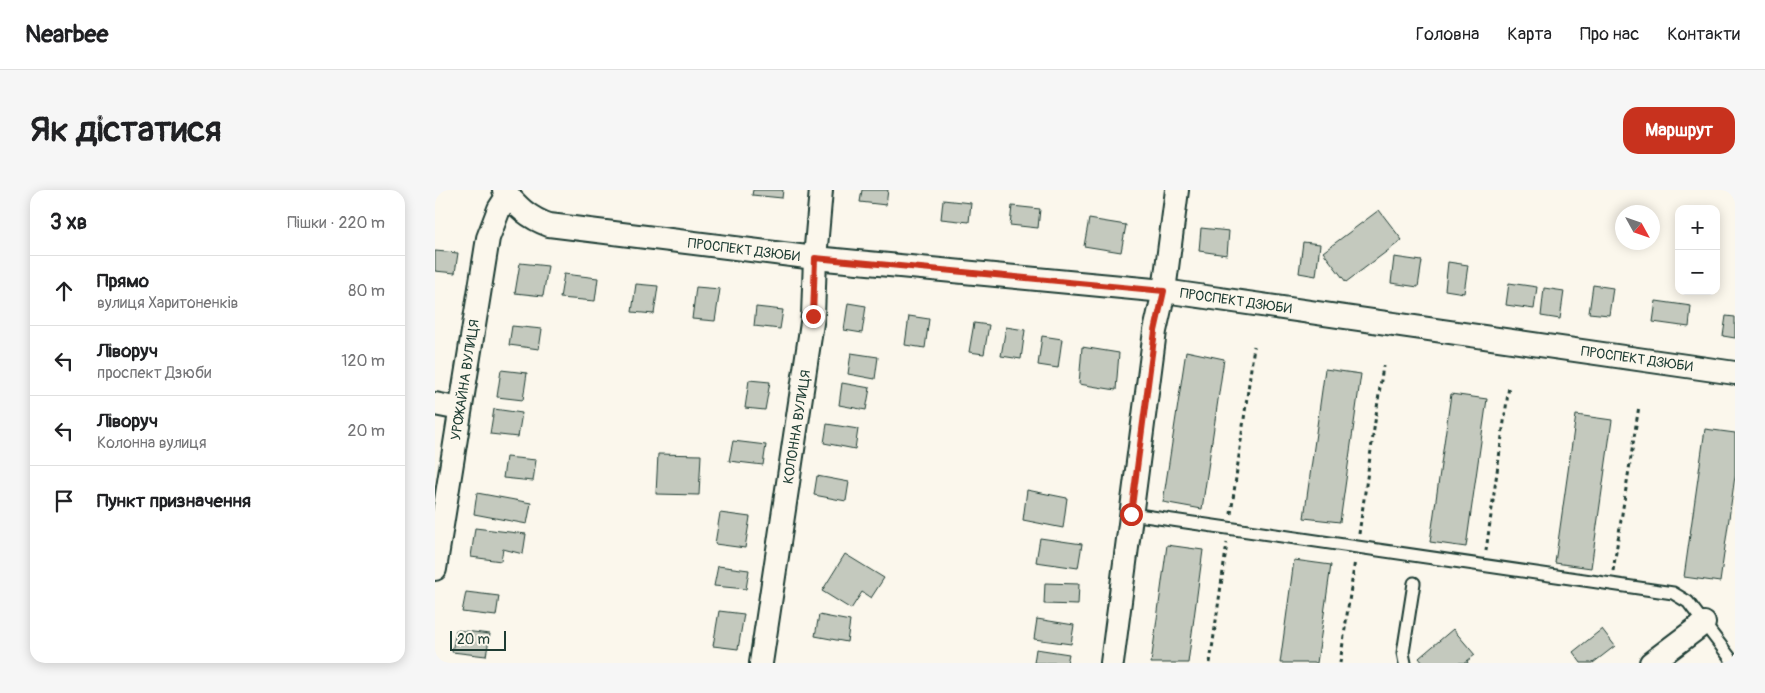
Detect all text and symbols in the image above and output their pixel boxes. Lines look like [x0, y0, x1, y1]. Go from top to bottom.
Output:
text: Nearbee [25, 20, 108, 49]
text: Головна [1416, 23, 1479, 46]
text: Карта [1507, 23, 1552, 46]
text: Про нас [1580, 23, 1639, 46]
text: Контакти [1667, 23, 1740, 46]
button: Маршрут [1623, 107, 1735, 154]
text: Як дістатися [30, 108, 221, 152]
north arrow [1615, 205, 1660, 250]
map controls [1675, 205, 1720, 295]
button: + [1675, 205, 1720, 250]
text: 3 хв [50, 209, 87, 236]
text: Пішки · 220 m [287, 213, 385, 233]
street label: ПРОСПЕКТ ДЗЮБИ [687, 235, 801, 265]
button: − [1675, 250, 1720, 295]
text: Прямо [97, 269, 149, 293]
icon: ahead [50, 277, 78, 305]
text: 80 m [348, 281, 385, 301]
street label: ПРОСПЕКТ ДЗЮБИ [1179, 285, 1293, 317]
text: вулиця Харитоненків [97, 293, 238, 313]
route end [802, 305, 825, 328]
street label: УРОЖАЙНА ВУЛИЦЯ [447, 318, 483, 442]
text: Ліворуч [97, 339, 158, 363]
street label: ПРОСПЕКТ ДЗЮБИ [1580, 343, 1694, 375]
icon: left [50, 347, 78, 375]
text: 120 m [341, 351, 385, 371]
text: проспект Дзюби [97, 363, 211, 383]
street label: КОЛОННА ВУЛИЦЯ [780, 369, 814, 485]
text: Ліворуч [97, 409, 158, 433]
icon: left [50, 417, 78, 445]
text: 20 m [347, 421, 385, 441]
text: Колонна вулиця [97, 433, 206, 453]
icon: arrive [50, 487, 78, 515]
text: Пункт призначення [97, 489, 251, 513]
route start [1120, 503, 1143, 526]
scale bar [450, 628, 506, 651]
text: 20 m [457, 631, 490, 648]

